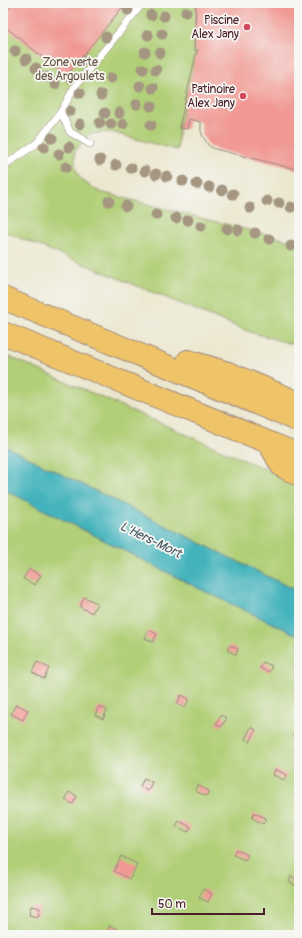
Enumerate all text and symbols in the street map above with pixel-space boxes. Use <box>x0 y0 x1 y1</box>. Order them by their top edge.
place label: Piscine Alex Jany <box>191 13 239 42</box>
marker: Piscine Alex Jany <box>242 22 252 32</box>
park label: Zone verte des Argoulets <box>35 55 105 84</box>
place label: Patinoire Alex Jany <box>187 82 235 111</box>
marker: Patinoire Alex Jany <box>238 91 248 101</box>
water label: L'Hers-Mort <box>117 518 185 562</box>
scale bar <box>152 890 264 916</box>
text: 50 m <box>158 897 186 912</box>

